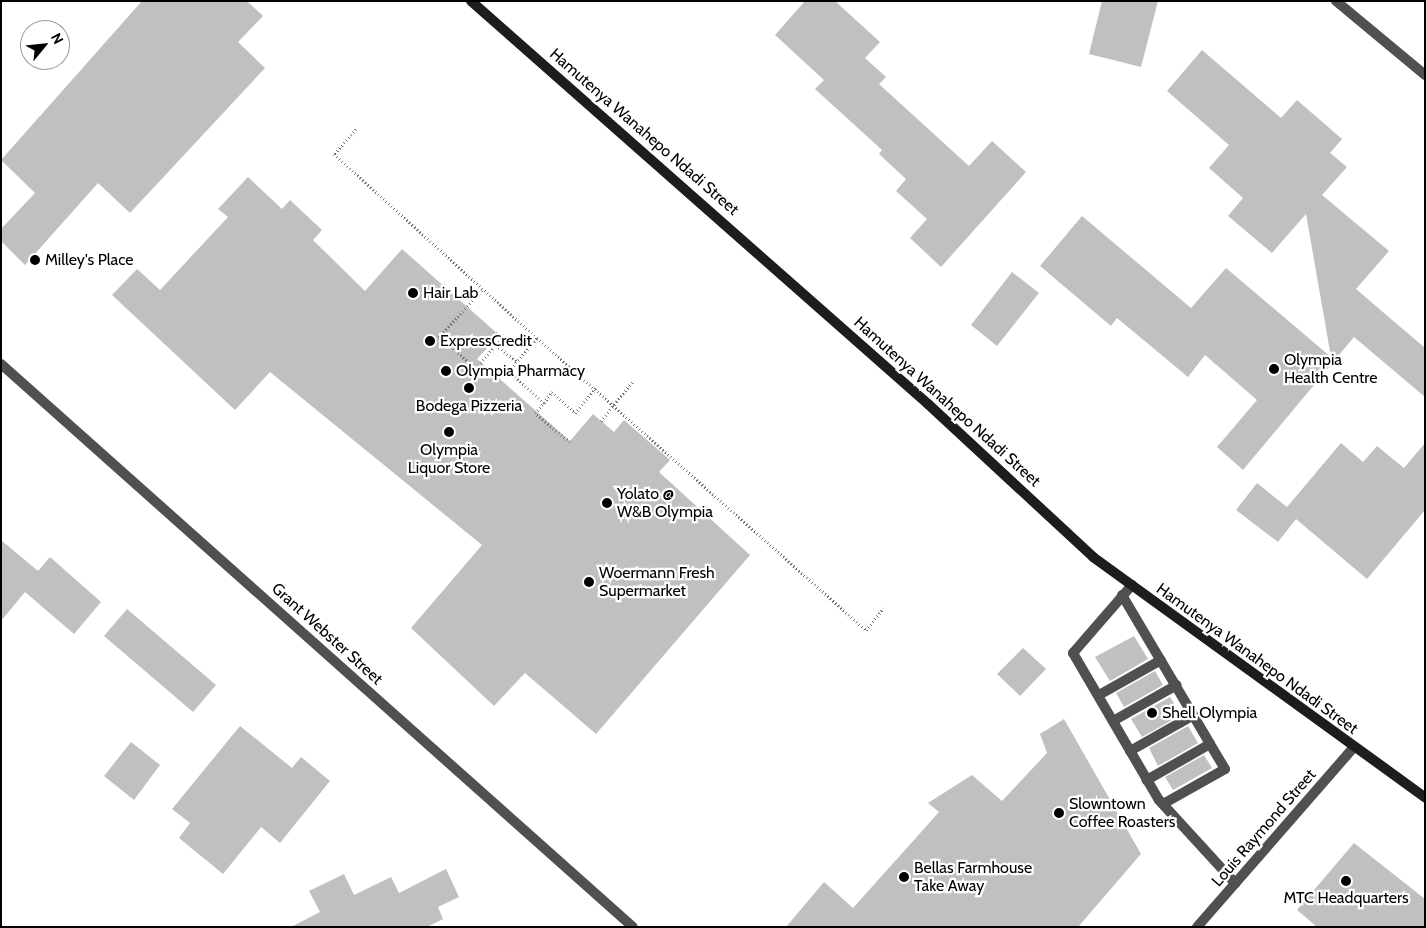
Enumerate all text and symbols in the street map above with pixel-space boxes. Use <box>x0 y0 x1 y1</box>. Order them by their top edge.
north arrow <box>20 20 70 70</box>
text: N <box>47 30 68 47</box>
street label: Hamutenya Wanahepo Ndadi Street <box>546 45 742 219</box>
place label: Milley's Place <box>45 250 134 270</box>
marker: Milley's Place <box>29 254 41 266</box>
place label: Hair Lab <box>423 283 478 303</box>
marker: Hair Lab <box>407 287 419 299</box>
street label: Hamutenya Wanahepo Ndadi Street <box>850 313 1044 491</box>
place label: ExpressCredit <box>440 331 532 351</box>
marker: ExpressCredit <box>424 335 436 347</box>
place label: Olympia Health Centre <box>1284 350 1377 388</box>
place label: Olympia Pharmacy <box>456 361 585 381</box>
marker: Olympia Health Centre <box>1268 363 1280 375</box>
marker: Olympia Pharmacy <box>440 365 452 377</box>
marker: Bodega Pizzeria <box>463 382 475 394</box>
place label: Bodega Pizzeria <box>416 396 522 416</box>
marker: Olympia Liquor Store <box>443 426 455 438</box>
place label: Olympia Liquor Store <box>408 440 490 478</box>
place label: Yolato @ W&B Olympia <box>617 484 713 522</box>
marker: Yolato @ W&B Olympia <box>601 497 613 509</box>
place label: Woermann Fresh Supermarket <box>599 563 715 601</box>
marker: Woermann Fresh Supermarket <box>583 576 595 588</box>
street label: Grant Webster Street <box>268 579 386 689</box>
street label: Hamutenya Wanahepo Ndadi Street <box>1153 579 1361 739</box>
place label: Shell Olympia <box>1162 703 1257 723</box>
marker: Shell Olympia <box>1146 707 1158 719</box>
street label: Louis Raymond Street <box>1208 765 1320 891</box>
place label: Slowntown Coffee Roasters <box>1069 794 1175 832</box>
marker: Slowntown Coffee Roasters <box>1053 807 1065 819</box>
place label: Bellas Farmhouse Take Away <box>914 858 1032 896</box>
marker: Bellas Farmhouse Take Away <box>898 871 910 883</box>
marker: MTC Headquarters <box>1340 875 1352 887</box>
place label: MTC Headquarters <box>1283 888 1409 908</box>

